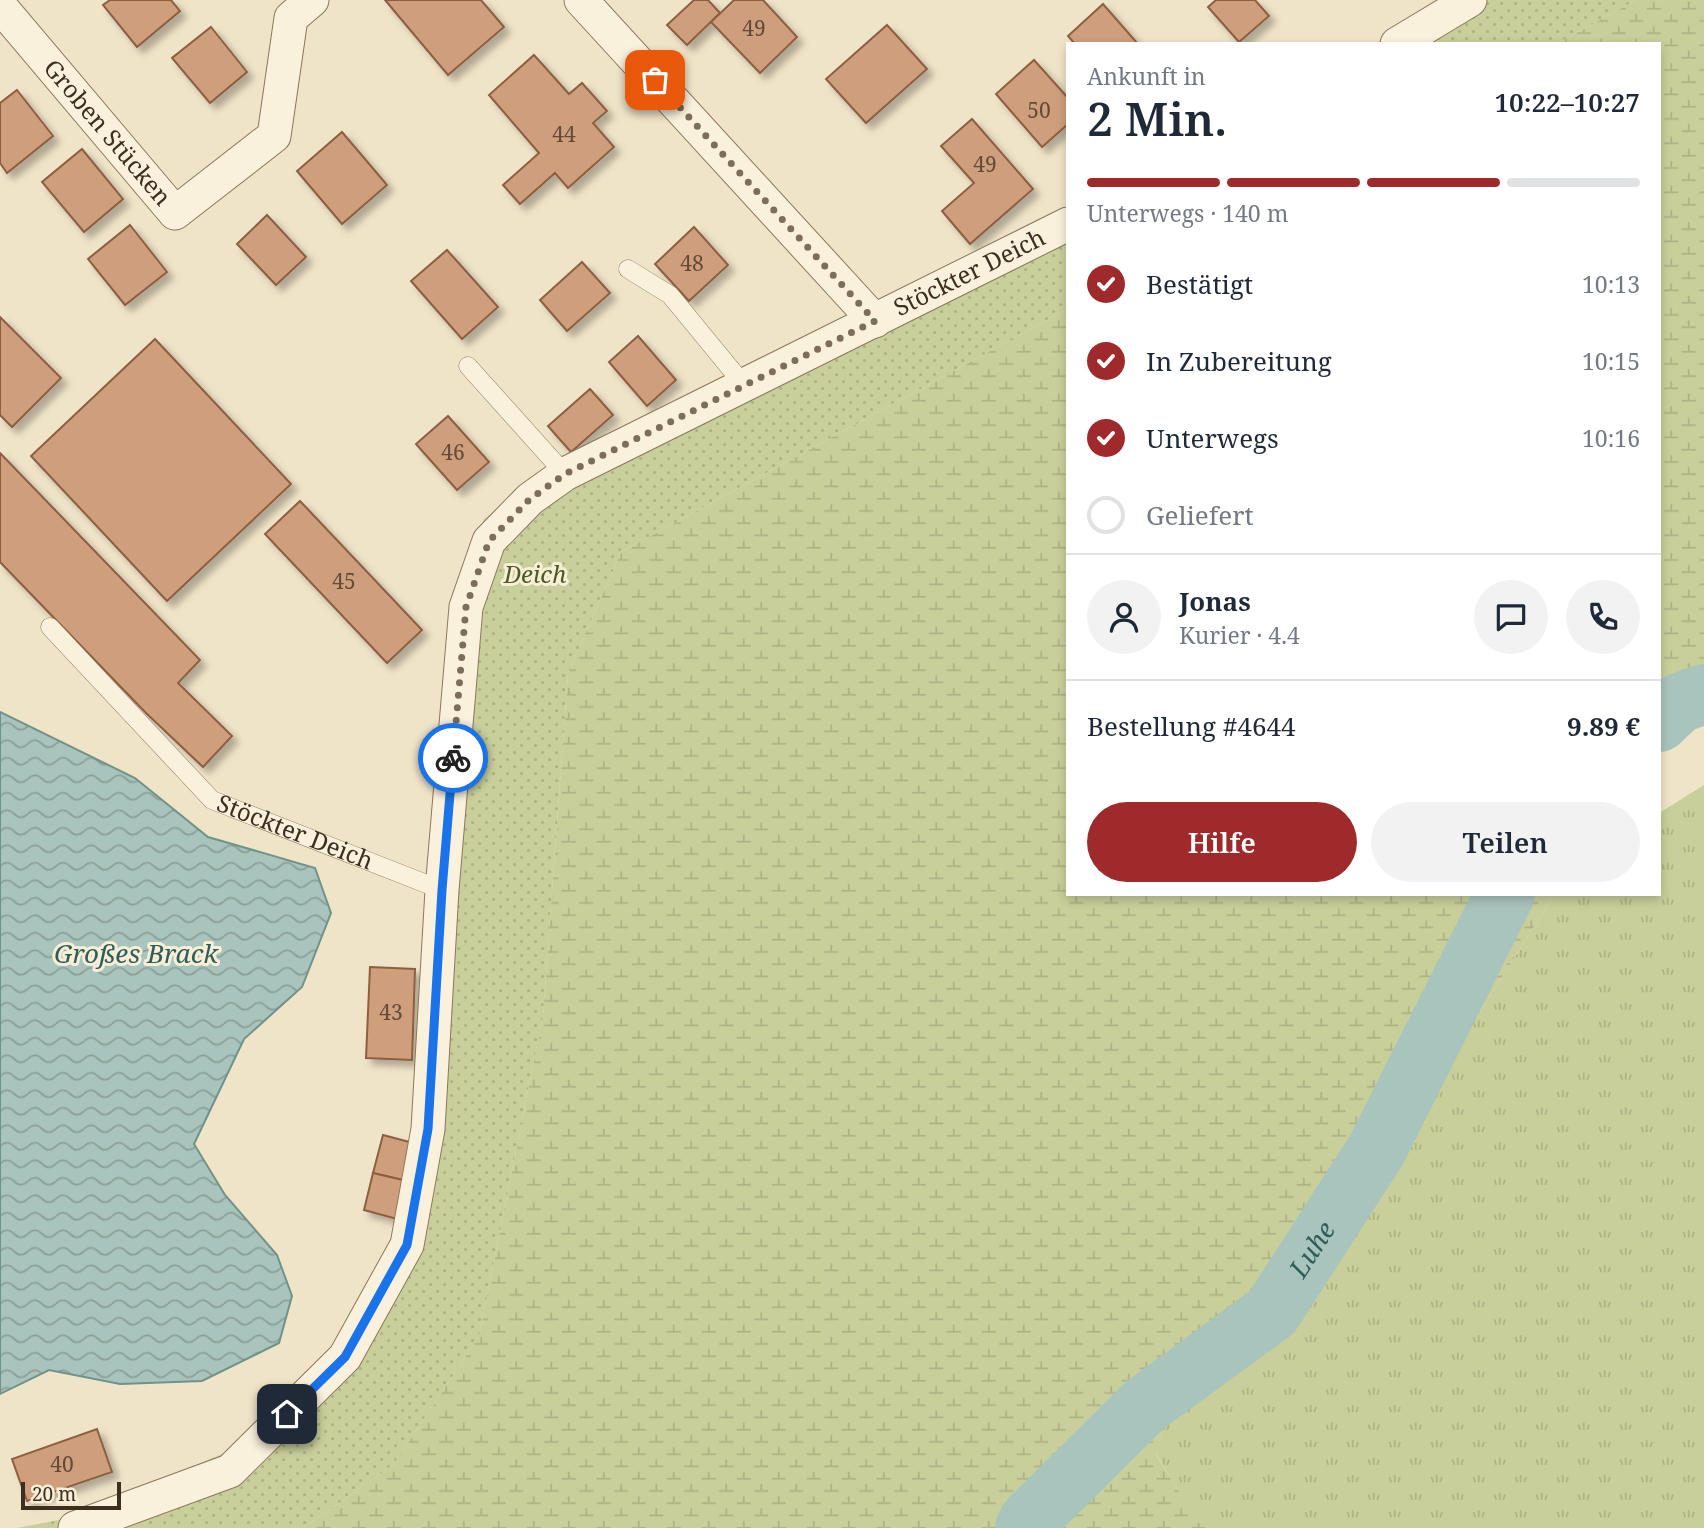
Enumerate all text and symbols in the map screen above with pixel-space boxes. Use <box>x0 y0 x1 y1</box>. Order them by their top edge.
house number: 49 <box>742 14 766 42</box>
pin <box>625 50 685 110</box>
street label: Groben Stücken <box>37 52 180 212</box>
text: Ankunft in <box>1087 60 1206 92</box>
icon: bag <box>636 61 674 99</box>
text: 10:22–10:27 <box>1494 84 1640 120</box>
text: 2 Min. <box>1087 87 1227 149</box>
house number: 50 <box>1027 96 1051 124</box>
house number: 44 <box>552 120 576 148</box>
house number: 49 <box>973 150 997 178</box>
text: Unterwegs · 140 m <box>1087 197 1288 229</box>
street label: Stöckter Deich <box>888 220 1050 323</box>
house number: 48 <box>680 249 704 277</box>
icon: check <box>1087 265 1125 303</box>
text: Bestätigt <box>1146 266 1253 302</box>
text: 10:13 <box>1582 268 1640 300</box>
icon: check <box>1087 342 1125 380</box>
text: In Zubereitung <box>1146 343 1332 379</box>
text: 10:15 <box>1582 345 1640 377</box>
icon: check <box>1087 419 1125 457</box>
text: Unterwegs <box>1146 420 1279 456</box>
text: 10:16 <box>1582 422 1640 454</box>
house number: 46 <box>441 438 465 466</box>
text: Geliefert <box>1146 497 1254 533</box>
park label: Deich <box>503 557 566 590</box>
house number: 45 <box>332 567 356 595</box>
button: person <box>1087 580 1161 654</box>
button: chat <box>1474 580 1548 654</box>
button: phone <box>1566 580 1640 654</box>
text: Jonas <box>1179 583 1251 619</box>
text: Kurier · 4.4 <box>1179 619 1300 651</box>
text: Bestellung #4644 <box>1087 708 1296 744</box>
text: 9.89 € <box>1567 708 1640 744</box>
courier <box>418 723 488 793</box>
icon: bike <box>434 739 472 777</box>
street label: Stöckter Deich <box>213 786 378 876</box>
button: Hilfe <box>1087 802 1357 882</box>
button: Teilen <box>1371 802 1640 882</box>
water label: Großes Brack <box>54 935 219 971</box>
house number: 43 <box>379 998 403 1026</box>
water label: Luhe <box>1279 1214 1343 1285</box>
pin <box>257 1384 317 1444</box>
icon: home <box>268 1395 306 1433</box>
house number: 40 <box>50 1450 74 1478</box>
scale bar <box>21 1479 121 1511</box>
text: 20 m <box>32 1481 76 1507</box>

